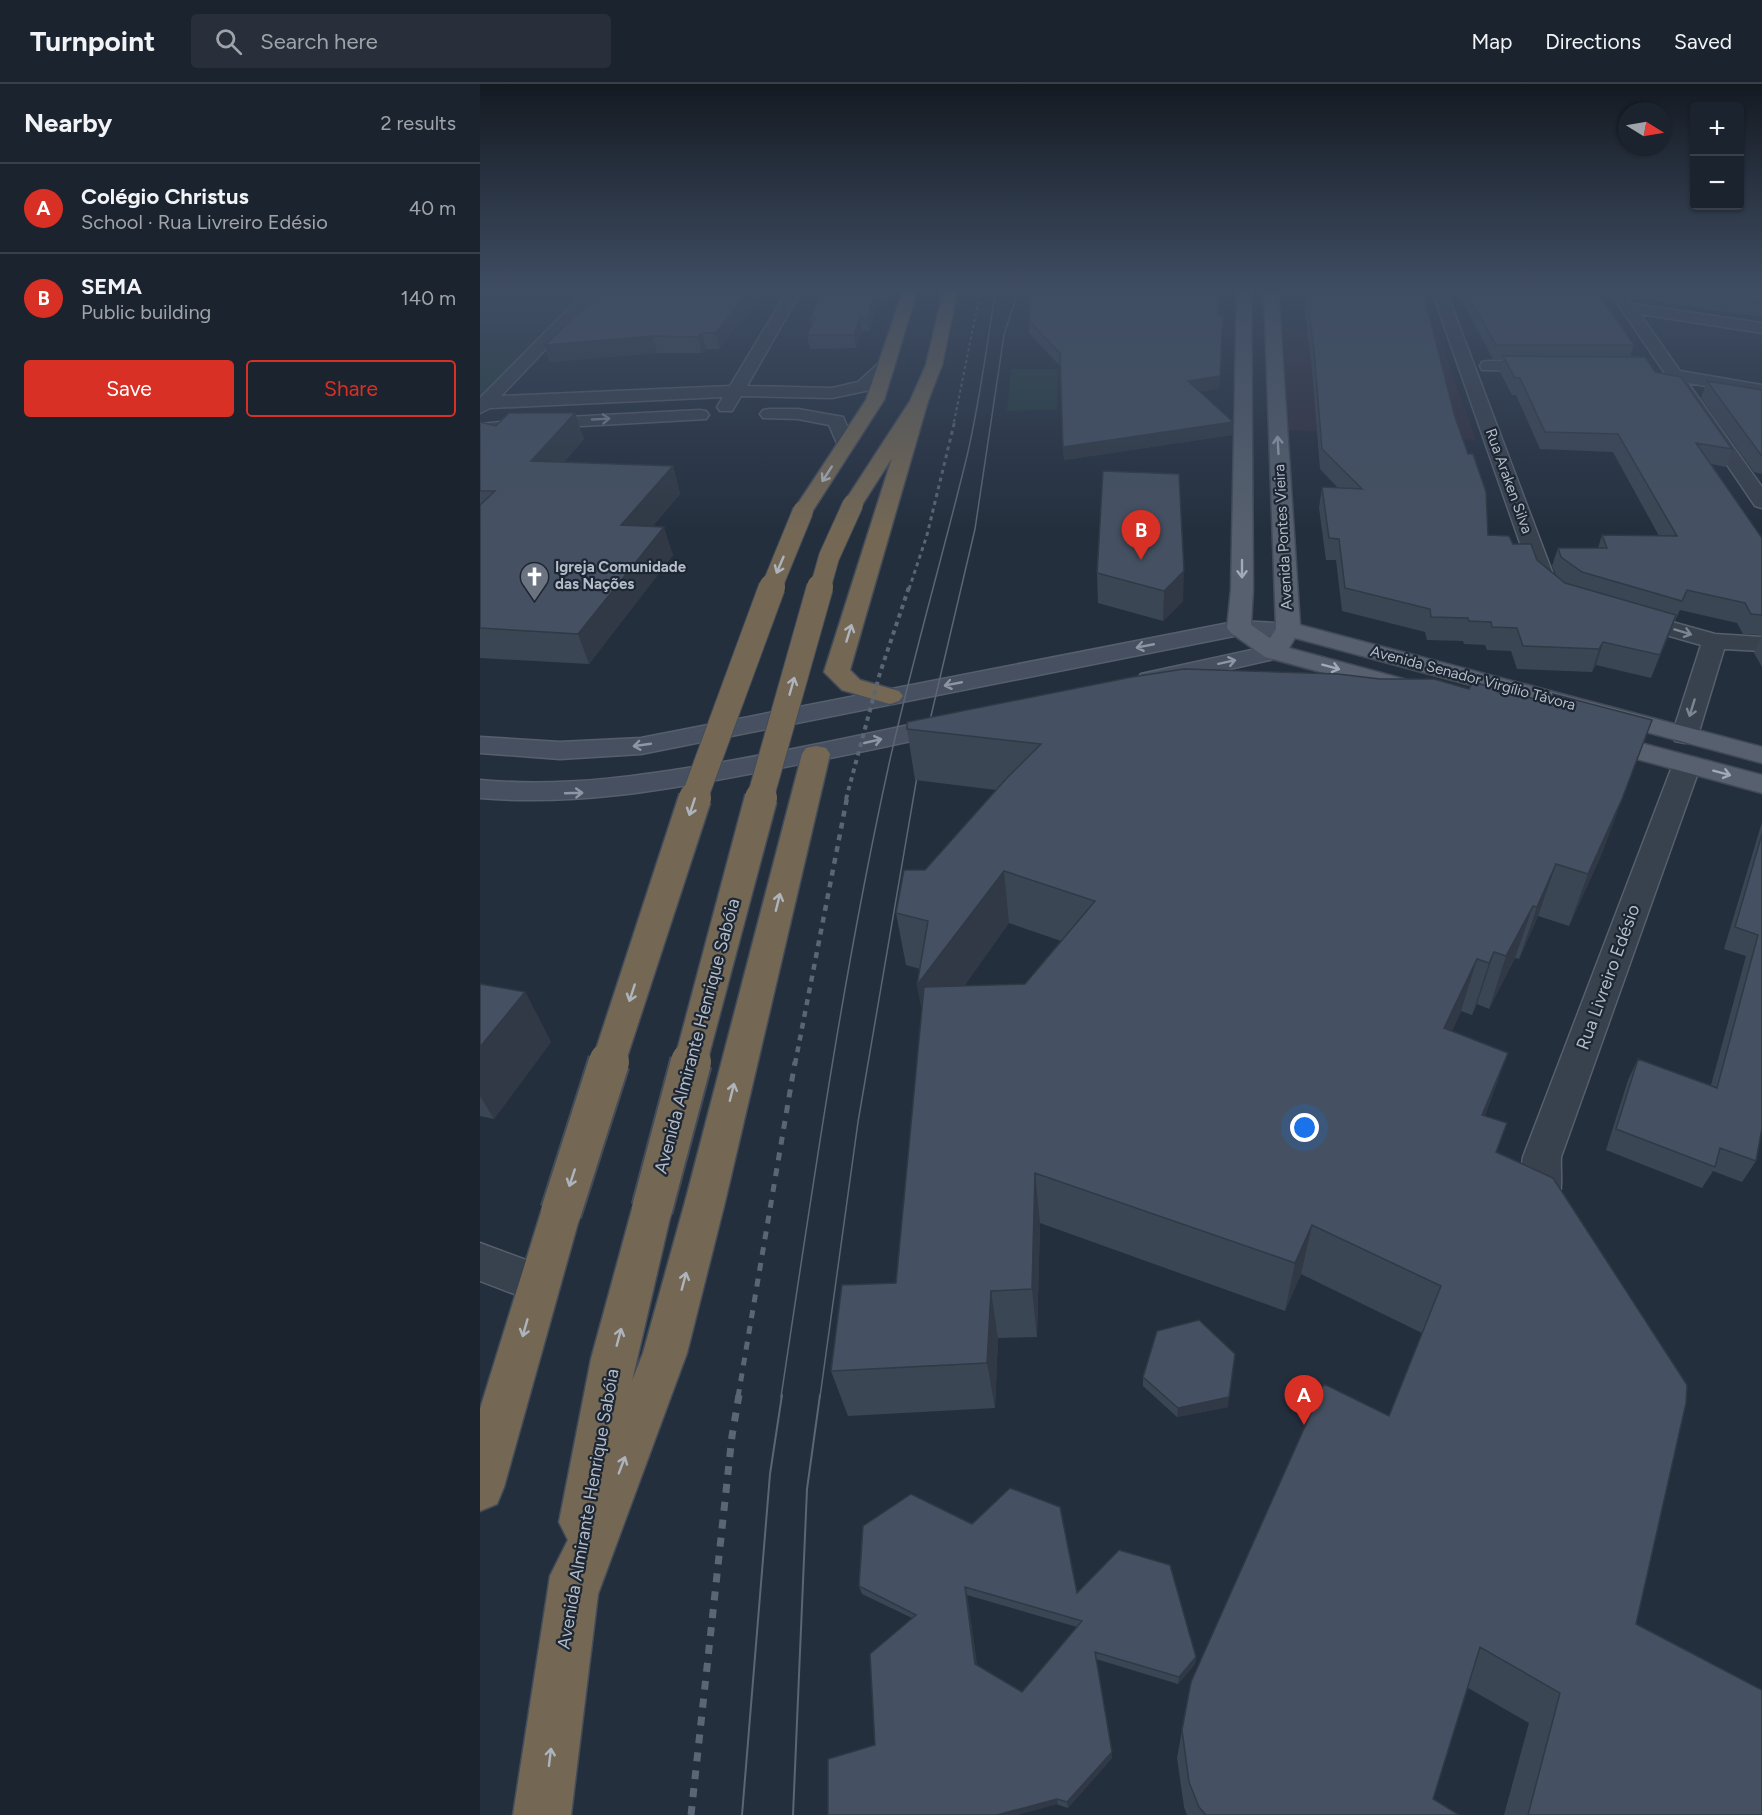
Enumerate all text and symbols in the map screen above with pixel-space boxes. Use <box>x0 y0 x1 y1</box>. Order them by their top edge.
search box <box>191 14 611 68</box>
text: Turnpoint <box>30 24 155 58</box>
icon: search <box>212 25 245 58</box>
text: Search here <box>260 28 378 55</box>
text: Map <box>1471 29 1512 54</box>
text: Directions <box>1545 29 1641 54</box>
text: Saved <box>1674 29 1732 54</box>
north arrow <box>1618 102 1672 156</box>
map controls <box>1690 102 1744 210</box>
button: + <box>1690 102 1744 156</box>
text: Nearby <box>24 107 112 139</box>
text: 2 results <box>380 111 456 135</box>
button: − <box>1690 156 1744 210</box>
text: Colégio Christus <box>81 183 249 210</box>
text: A <box>36 196 51 220</box>
text: 40 m <box>409 196 456 220</box>
text: School · Rua Livreiro Edésio <box>81 210 328 234</box>
text: SEMA <box>81 273 142 300</box>
text: B <box>37 286 50 310</box>
text: 140 m <box>401 286 456 310</box>
text: Public building <box>81 300 211 324</box>
button: Save <box>24 360 234 417</box>
button: Share <box>246 360 456 417</box>
one-way arrow <box>590 414 610 425</box>
street label: Rua Araken Silva <box>1482 426 1536 536</box>
one-way arrow <box>1273 436 1284 456</box>
street label: Avenida Pontes Vieira <box>1270 464 1296 610</box>
one-way arrow <box>821 465 833 482</box>
pin: B <box>1122 510 1160 560</box>
one-way arrow <box>774 555 785 573</box>
place label: Igreja Comunidade das Nações <box>555 558 687 593</box>
one-way arrow <box>1236 558 1248 578</box>
church icon: Igreja Comunidade das Nações <box>518 560 550 602</box>
one-way arrow <box>844 624 855 643</box>
one-way arrow <box>1673 627 1692 638</box>
one-way arrow <box>1135 641 1155 652</box>
street label: Avenida Senador Virgílio Távora <box>1368 642 1578 714</box>
one-way arrow <box>1217 656 1236 667</box>
one-way arrow <box>1321 662 1340 673</box>
one-way arrow <box>787 677 798 696</box>
one-way arrow <box>944 679 964 690</box>
one-way arrow <box>1686 698 1697 717</box>
one-way arrow <box>862 735 882 746</box>
one-way arrow <box>632 740 652 751</box>
one-way arrow <box>1712 768 1731 780</box>
one-way arrow <box>563 787 583 798</box>
one-way arrow <box>686 797 697 816</box>
one-way arrow <box>773 893 785 912</box>
street label: Avenida Almirante Henrique Sabóia <box>650 896 744 1176</box>
street label: Rua Livreiro Edésio <box>1572 901 1644 1053</box>
one-way arrow <box>626 983 637 1002</box>
one-way arrow <box>727 1083 739 1102</box>
your location <box>1290 1113 1319 1142</box>
one-way arrow <box>566 1168 577 1187</box>
one-way arrow <box>679 1272 690 1291</box>
one-way arrow <box>519 1318 530 1337</box>
one-way arrow <box>613 1328 625 1347</box>
street label: Avenida Almirante Henrique Sabóia <box>552 1367 624 1651</box>
pin: A <box>1284 1376 1324 1425</box>
one-way arrow <box>617 1456 628 1475</box>
one-way arrow <box>544 1748 555 1767</box>

